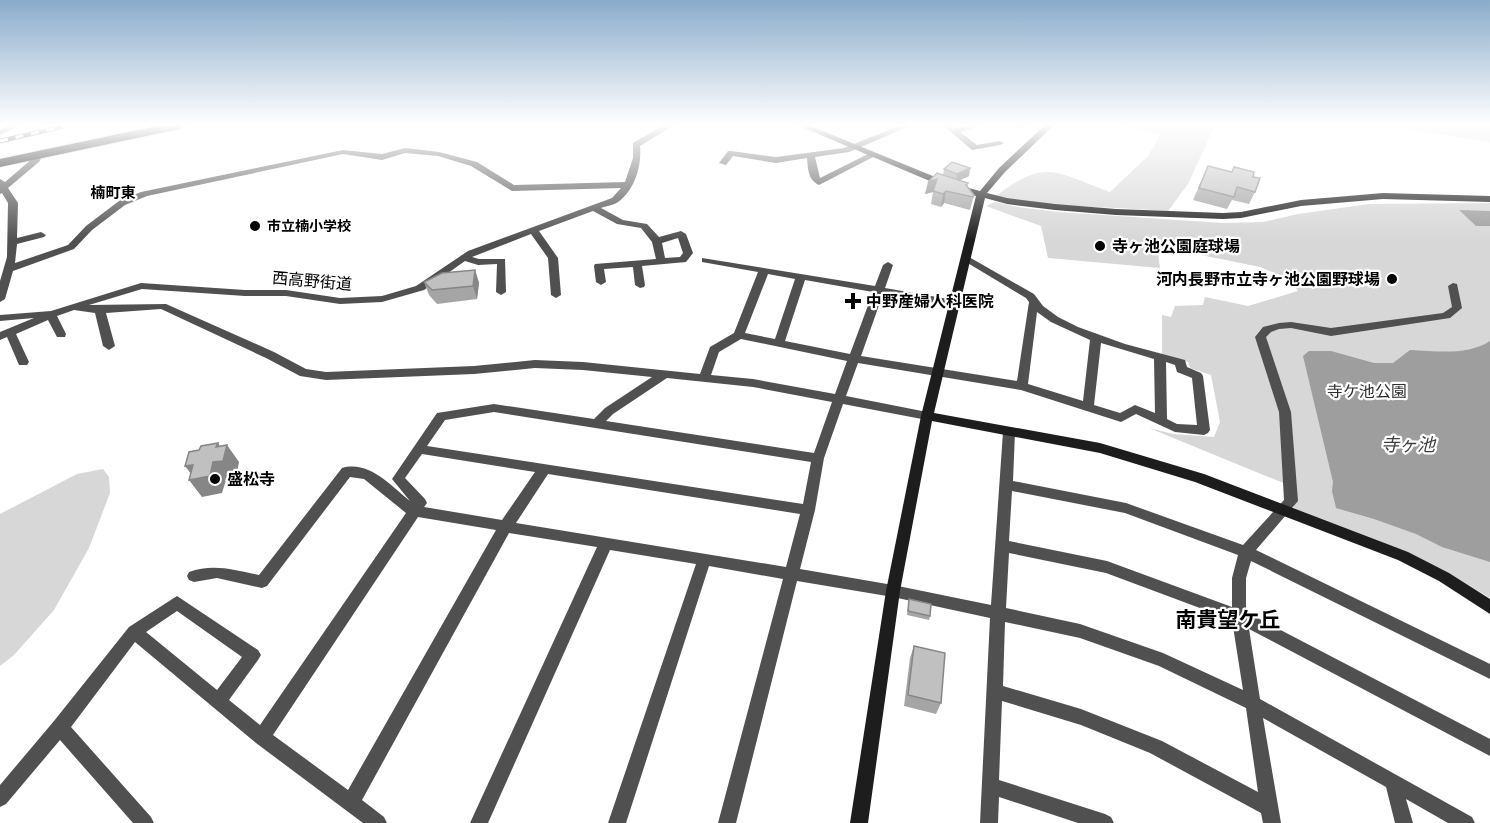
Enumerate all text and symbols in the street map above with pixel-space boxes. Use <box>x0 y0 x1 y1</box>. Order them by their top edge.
district label: 楠町東 <box>90 184 136 202</box>
place label: 市立楠小学校 <box>267 218 351 234</box>
marker: 市立楠小学校 <box>248 219 262 233</box>
place label: 寺ヶ池公園庭球場 <box>1112 237 1240 256</box>
marker: 寺ヶ池公園庭球場 <box>1093 239 1107 253</box>
street label: 西高野街道 <box>271 268 353 294</box>
place label: 河内長野市立寺ヶ池公園野球場 <box>1156 270 1380 289</box>
marker: 河内長野市立寺ヶ池公園野球場 <box>1385 272 1399 286</box>
marker: 中野産婦人科医院 <box>844 292 862 310</box>
place label: 中野産婦人科医院 <box>866 292 994 311</box>
park label: 寺ケ池公園 <box>1327 382 1407 401</box>
water label: 寺ヶ池 <box>1381 434 1437 455</box>
place label: 盛松寺 <box>227 470 275 489</box>
marker: 盛松寺 <box>208 472 222 486</box>
district label: 南貴望ケ丘 <box>1176 607 1281 632</box>

